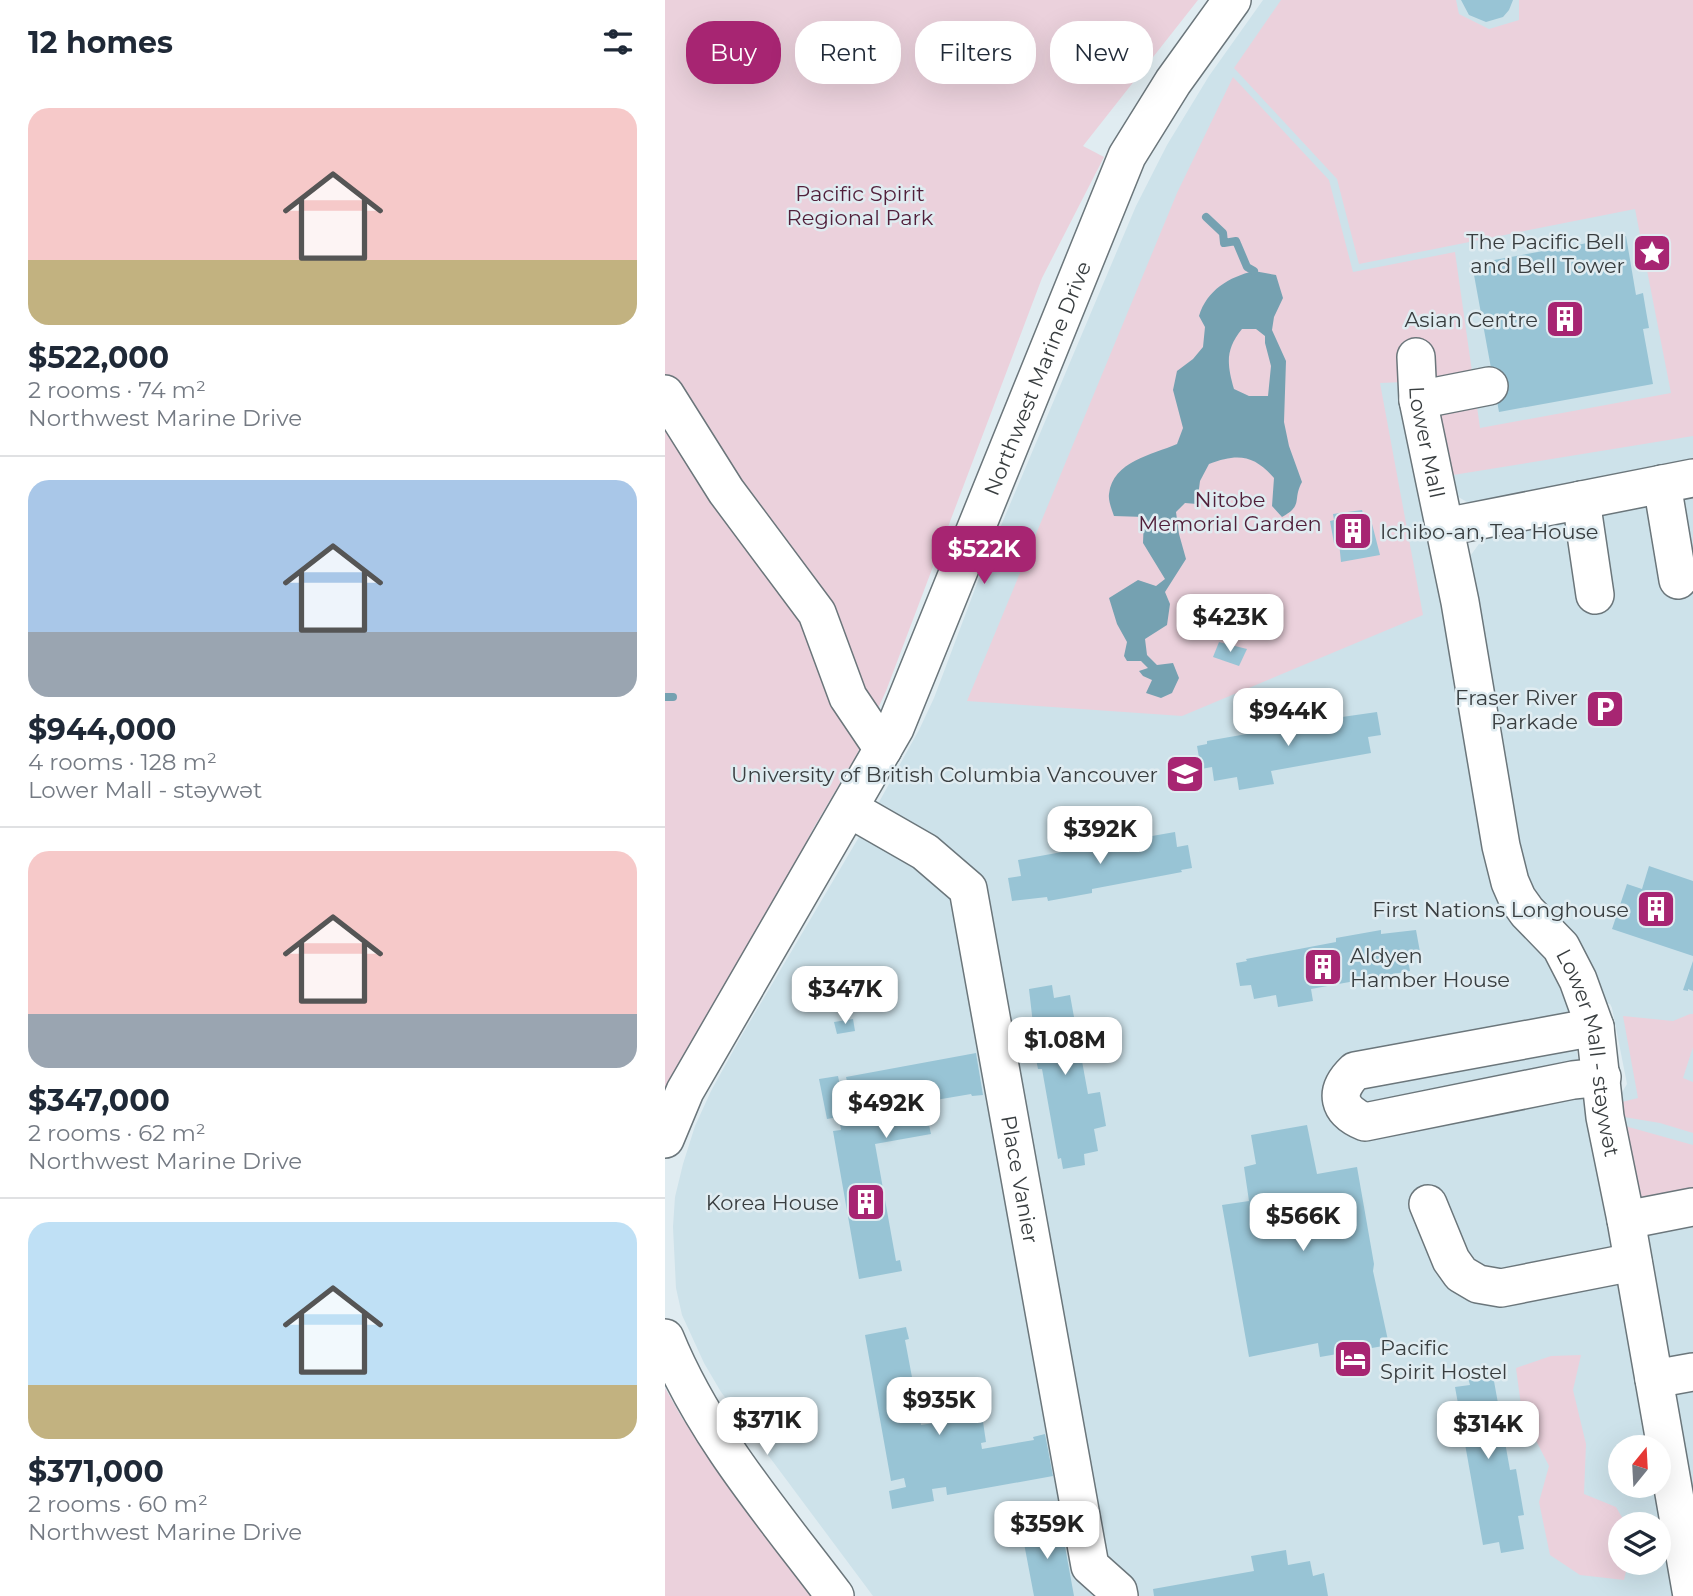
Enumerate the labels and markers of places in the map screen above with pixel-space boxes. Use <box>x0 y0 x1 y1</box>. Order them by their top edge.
place label: The Pacific Bell and Bell Tower <box>1466 229 1625 278</box>
place icon: The Pacific Bell and Bell Tower <box>1631 232 1673 274</box>
building icon: Asian Centre <box>1544 298 1586 340</box>
place label: Asian Centre <box>1404 307 1538 332</box>
building icon: Ichibo-an, Tea House <box>1332 510 1374 552</box>
place label: Ichibo-an, Tea House <box>1380 519 1598 544</box>
pin: $522K <box>935 526 1033 586</box>
pin: $423K <box>1181 594 1279 654</box>
place label: Fraser River Parkade <box>1455 685 1578 734</box>
pin: $944K <box>1239 688 1337 748</box>
parking icon: Fraser River Parkade <box>1584 688 1626 730</box>
school or university icon: University of British Columbia Vancouver <box>1164 753 1206 795</box>
place label: University of British Columbia Vancouver <box>731 762 1158 787</box>
pin: $392K <box>1051 806 1149 866</box>
building icon: First Nations Longhouse <box>1635 888 1677 930</box>
place label: First Nations Longhouse <box>1372 897 1629 922</box>
place label: Aldyen Hamber House <box>1350 943 1510 992</box>
building icon: Aldyen Hamber House <box>1302 946 1344 988</box>
pin: $347K <box>796 967 894 1026</box>
pin: $1.08M <box>1008 1018 1122 1077</box>
pin: $492K <box>837 1080 935 1140</box>
building icon: Korea House <box>845 1181 887 1223</box>
place label: Korea House <box>706 1190 839 1215</box>
pin: $566K <box>1254 1194 1352 1253</box>
place label: Pacific Spirit Hostel <box>1380 1335 1508 1384</box>
hotel icon: Pacific Spirit Hostel <box>1332 1338 1374 1380</box>
pin: $935K <box>890 1378 988 1437</box>
pin: $371K <box>718 1398 816 1457</box>
pin: $314K <box>1439 1402 1537 1461</box>
pin: $359K <box>998 1502 1096 1561</box>

